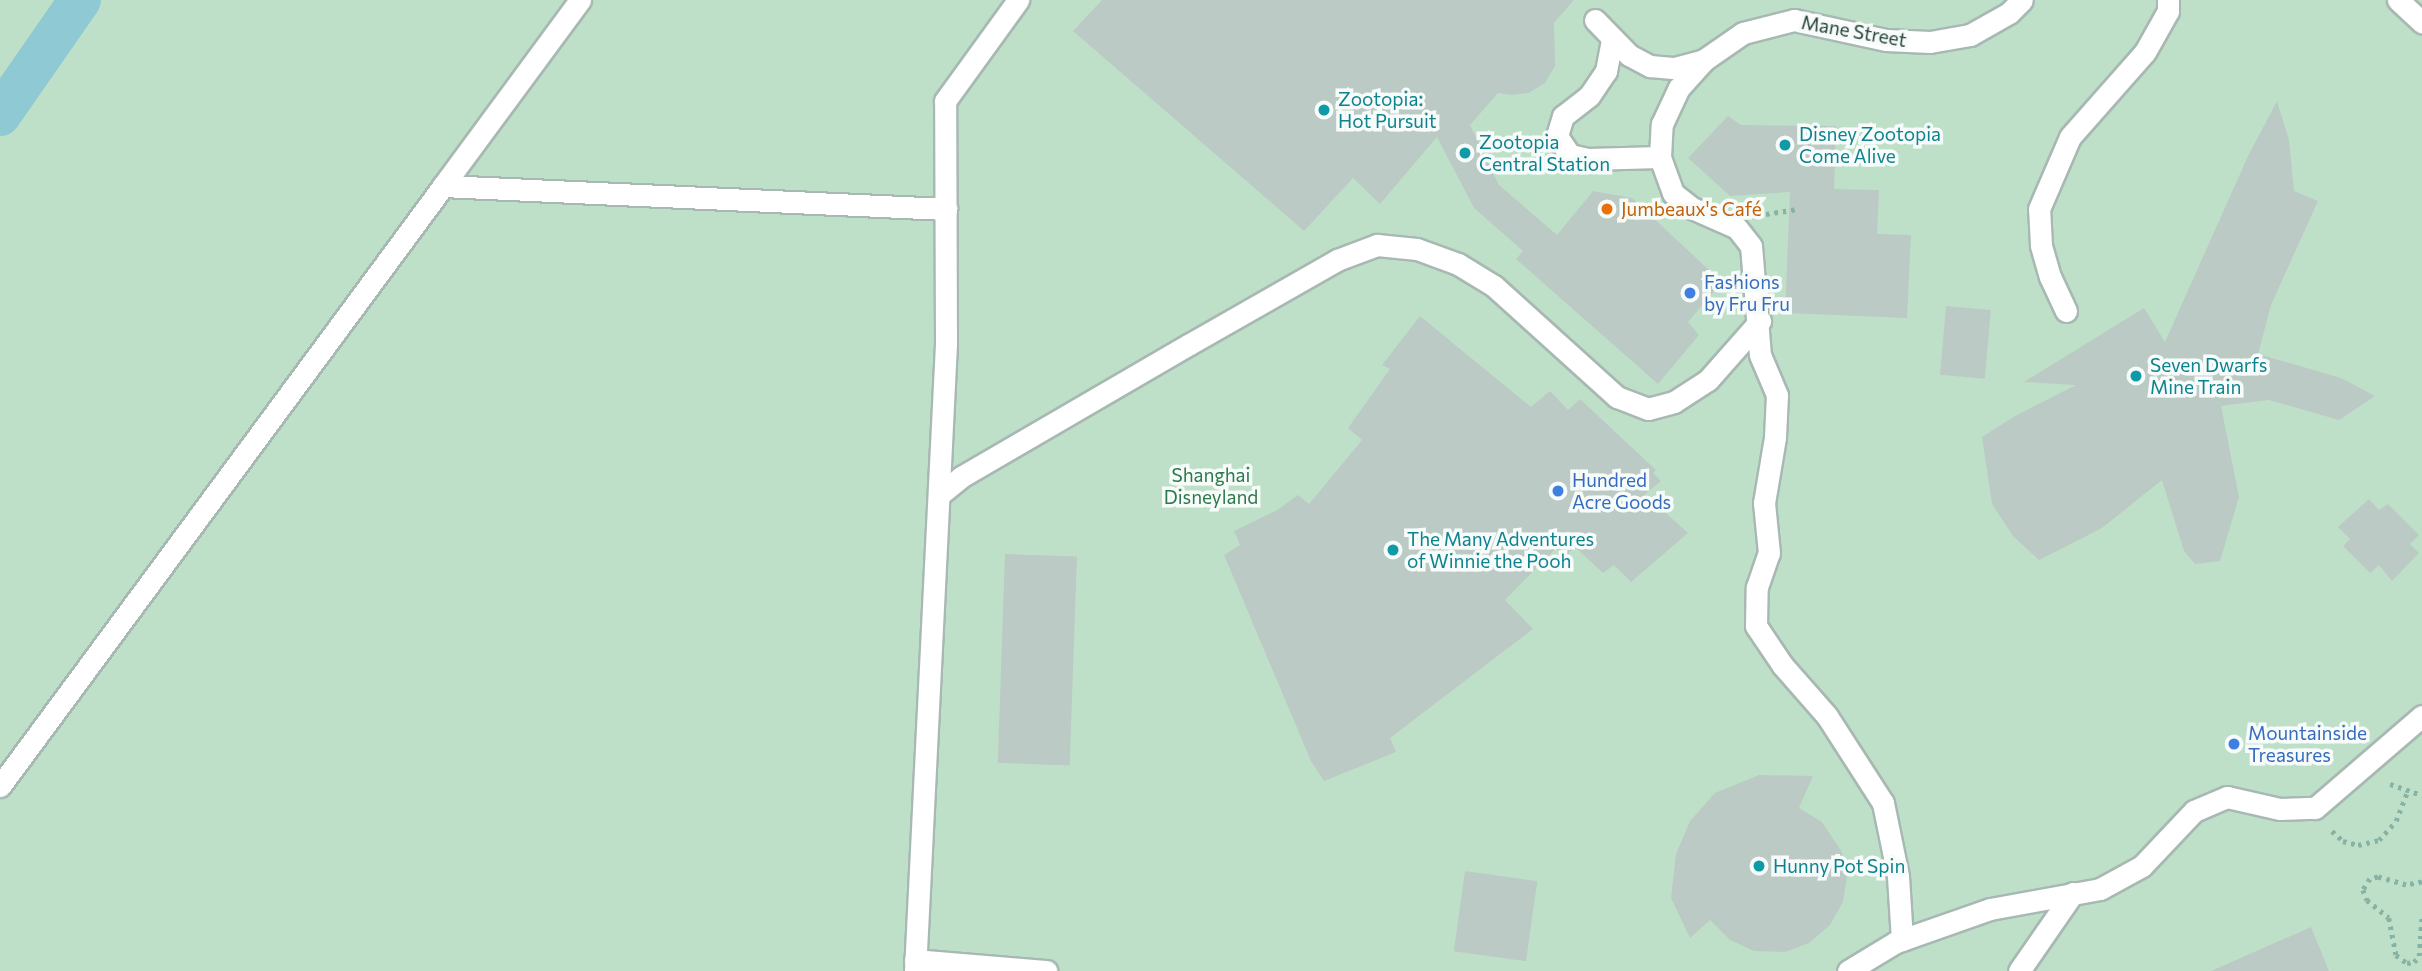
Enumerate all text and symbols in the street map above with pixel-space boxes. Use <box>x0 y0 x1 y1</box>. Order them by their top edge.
street label: Mane Street <box>1800 11 1908 51</box>
place label: Zootopia: Hot Pursuit <box>1338 88 1437 132</box>
marker: Zootopia: Hot Pursuit <box>1316 102 1332 118</box>
place label: Disney Zootopia Come Alive <box>1799 123 1941 167</box>
place label: Zootopia Central Station <box>1479 131 1610 175</box>
marker: Disney Zootopia Come Alive <box>1777 137 1793 153</box>
marker: Zootopia Central Station <box>1457 145 1473 161</box>
place label: Jumbeaux's Café <box>1621 198 1762 220</box>
marker: Jumbeaux's Café <box>1599 201 1615 217</box>
place label: Fashions by Fru Fru <box>1704 271 1790 315</box>
marker: Fashions by Fru Fru <box>1682 285 1698 301</box>
place label: Seven Dwarfs Mine Train <box>2150 354 2267 398</box>
marker: Seven Dwarfs Mine Train <box>2128 368 2144 384</box>
park label: Shanghai Disneyland <box>1164 464 1258 508</box>
place label: Hundred Acre Goods <box>1572 469 1671 513</box>
marker: Hundred Acre Goods <box>1550 483 1566 499</box>
place label: The Many Adventures of Winnie the Pooh <box>1407 528 1594 572</box>
marker: The Many Adventures of Winnie the Pooh <box>1385 542 1401 558</box>
place label: Mountainside Treasures <box>2248 722 2367 766</box>
marker: Mountainside Treasures <box>2226 736 2242 752</box>
place label: Hunny Pot Spin <box>1773 855 1905 877</box>
marker: Hunny Pot Spin <box>1751 858 1767 874</box>

